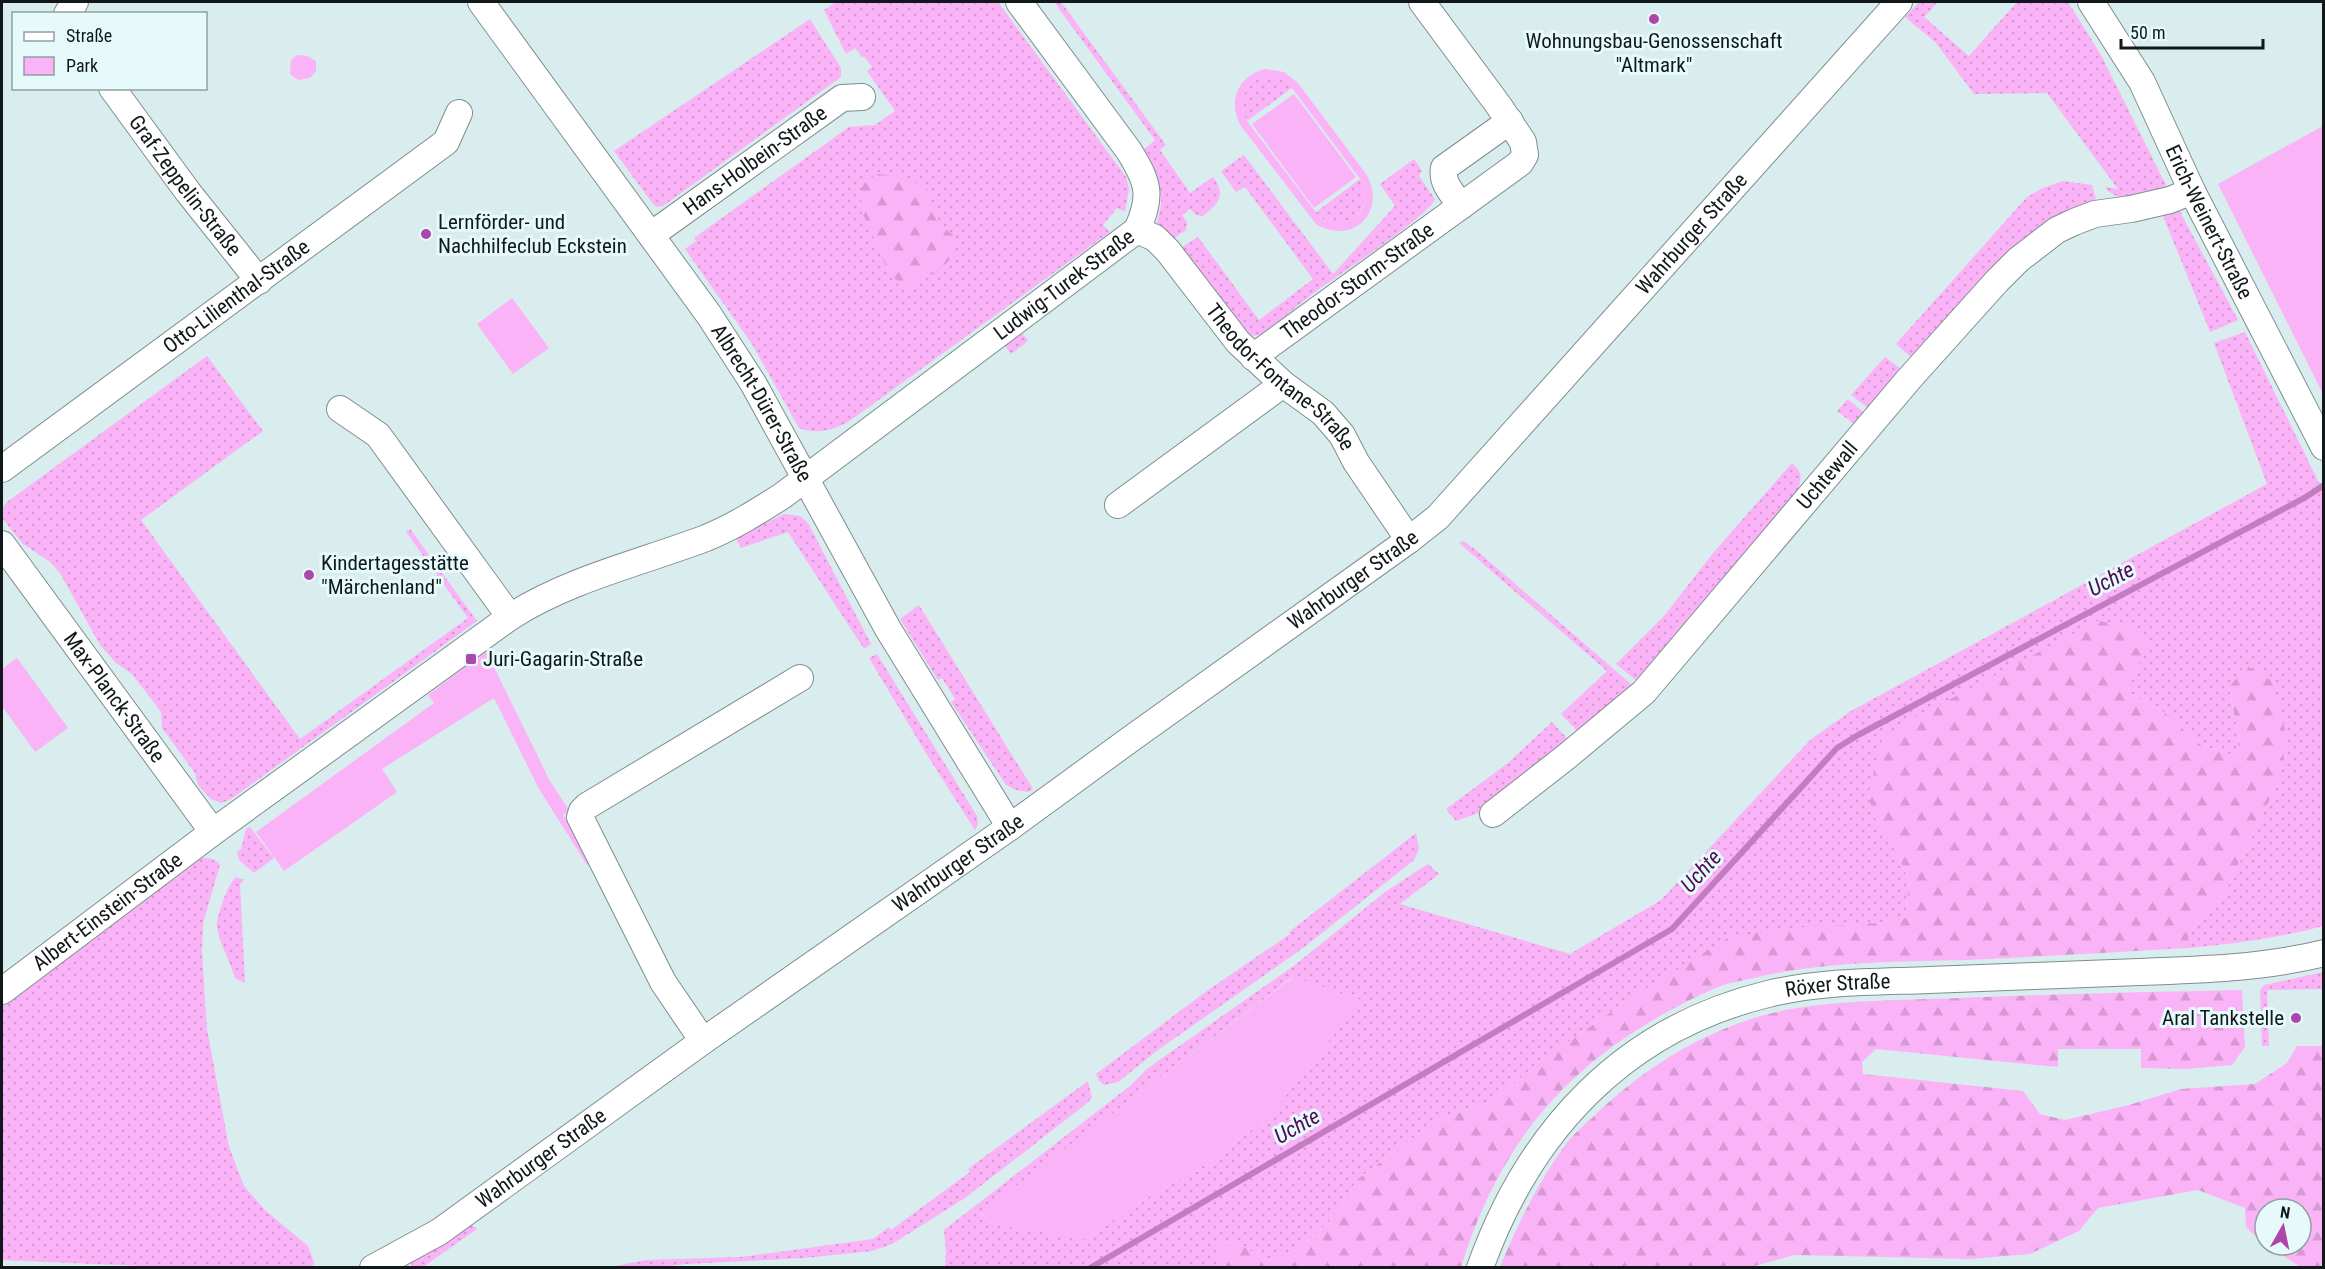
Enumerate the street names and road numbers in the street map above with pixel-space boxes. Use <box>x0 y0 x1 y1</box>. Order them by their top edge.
street label: Hans-Holbein-Straße <box>679 101 832 220</box>
street label: Graf-Zeppelin-Straße <box>124 111 246 261</box>
street label: Erich-Weinert-Straße <box>2160 141 2258 303</box>
street label: Wahrburger Straße <box>1631 168 1752 299</box>
street label: Theodor-Storm-Straße <box>1276 218 1439 345</box>
street label: Ludwig-Turek-Straße <box>989 224 1139 345</box>
street label: Otto-Lilienthal-Straße <box>159 235 314 358</box>
street label: Theodor-Fontane-Straße <box>1201 299 1360 454</box>
street label: Albrecht-Dürer-Straße <box>706 320 817 486</box>
street label: Uchtewall <box>1792 437 1863 514</box>
street label: Wahrburger Straße <box>1283 525 1423 635</box>
street label: Max-Planck-Straße <box>59 627 170 767</box>
street label: Wahrburger Straße <box>888 809 1028 917</box>
street label: Albert-Einstein-Straße <box>28 847 187 976</box>
street label: Röxer Straße <box>1783 969 1891 1002</box>
street label: Wahrburger Straße <box>471 1103 611 1213</box>

